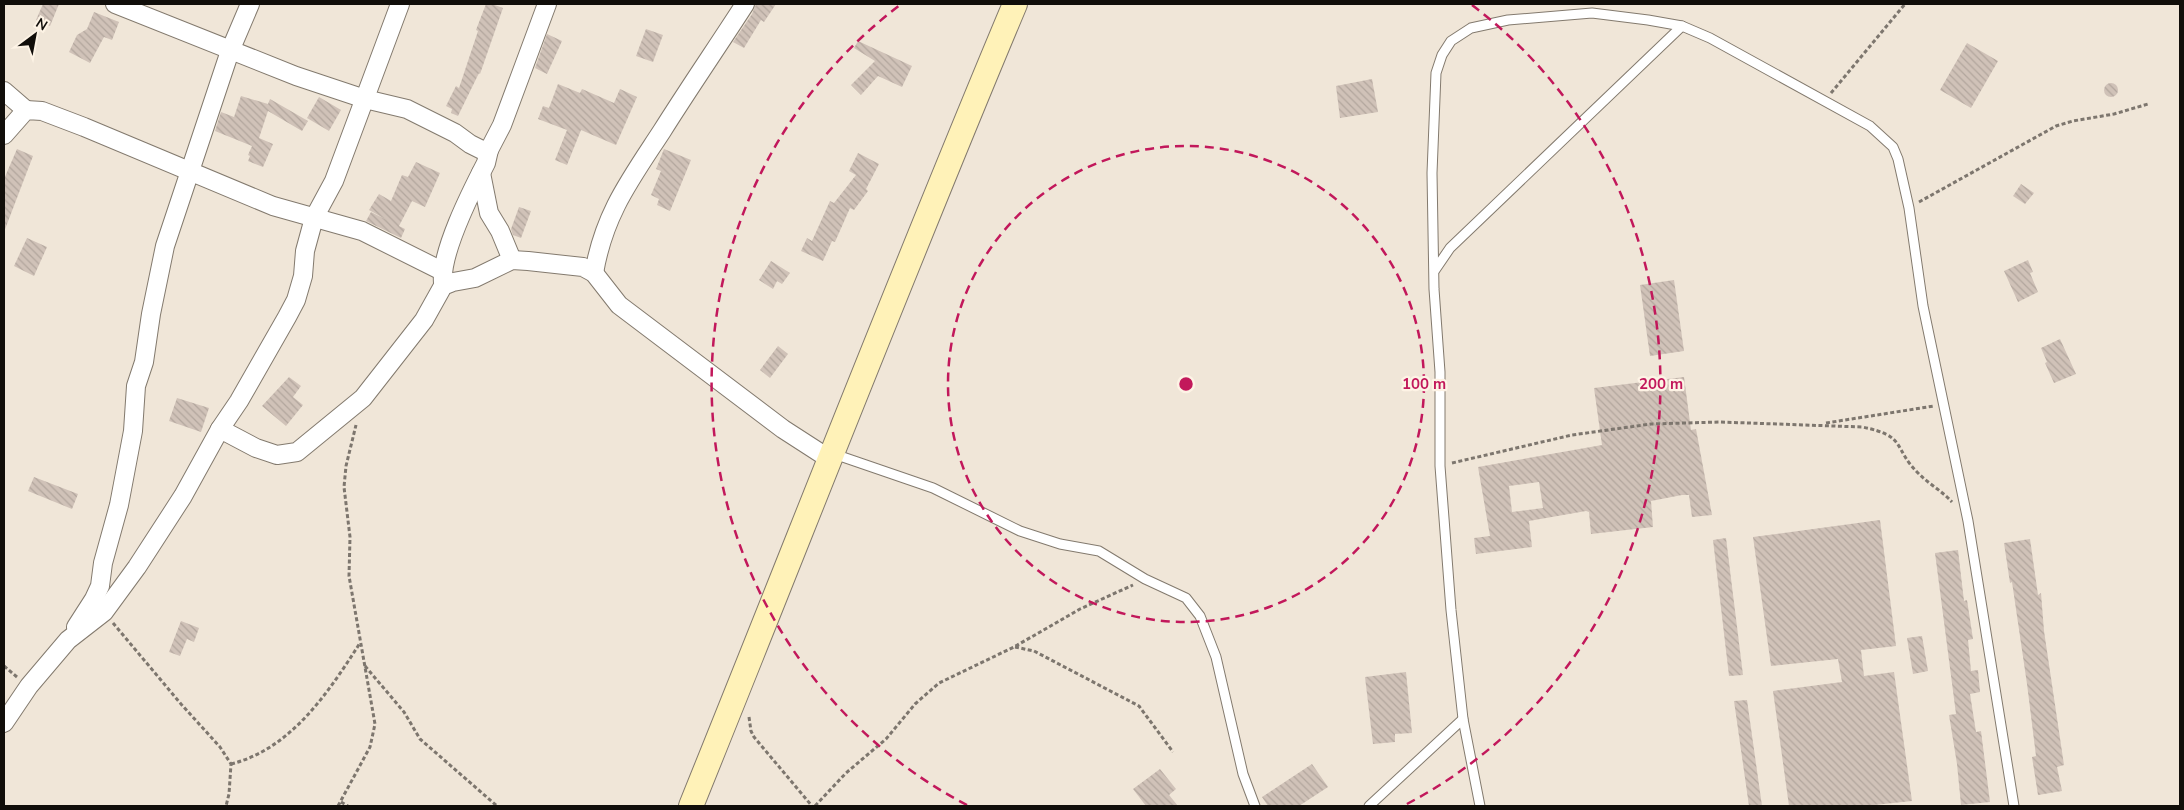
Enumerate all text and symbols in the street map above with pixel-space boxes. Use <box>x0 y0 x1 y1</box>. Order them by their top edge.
north arrow <box>10 10 60 60</box>
text: N <box>32 14 51 35</box>
text: 100 m <box>1402 374 1446 394</box>
text: 200 m <box>1639 374 1683 394</box>
centre of rings <box>1177 375 1195 393</box>

